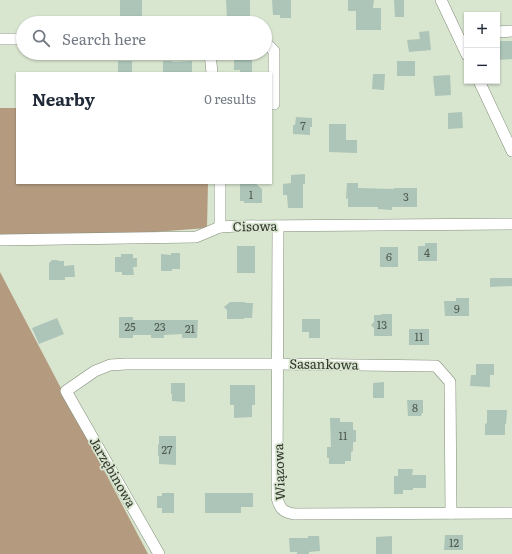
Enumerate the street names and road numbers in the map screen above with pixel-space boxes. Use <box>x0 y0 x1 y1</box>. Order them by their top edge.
street label: Cisowa <box>232 216 278 235</box>
street label: Sasankowa <box>289 353 359 374</box>
street label: Jarzębinowa <box>86 433 141 511</box>
street label: Wiązowa <box>268 443 289 501</box>

